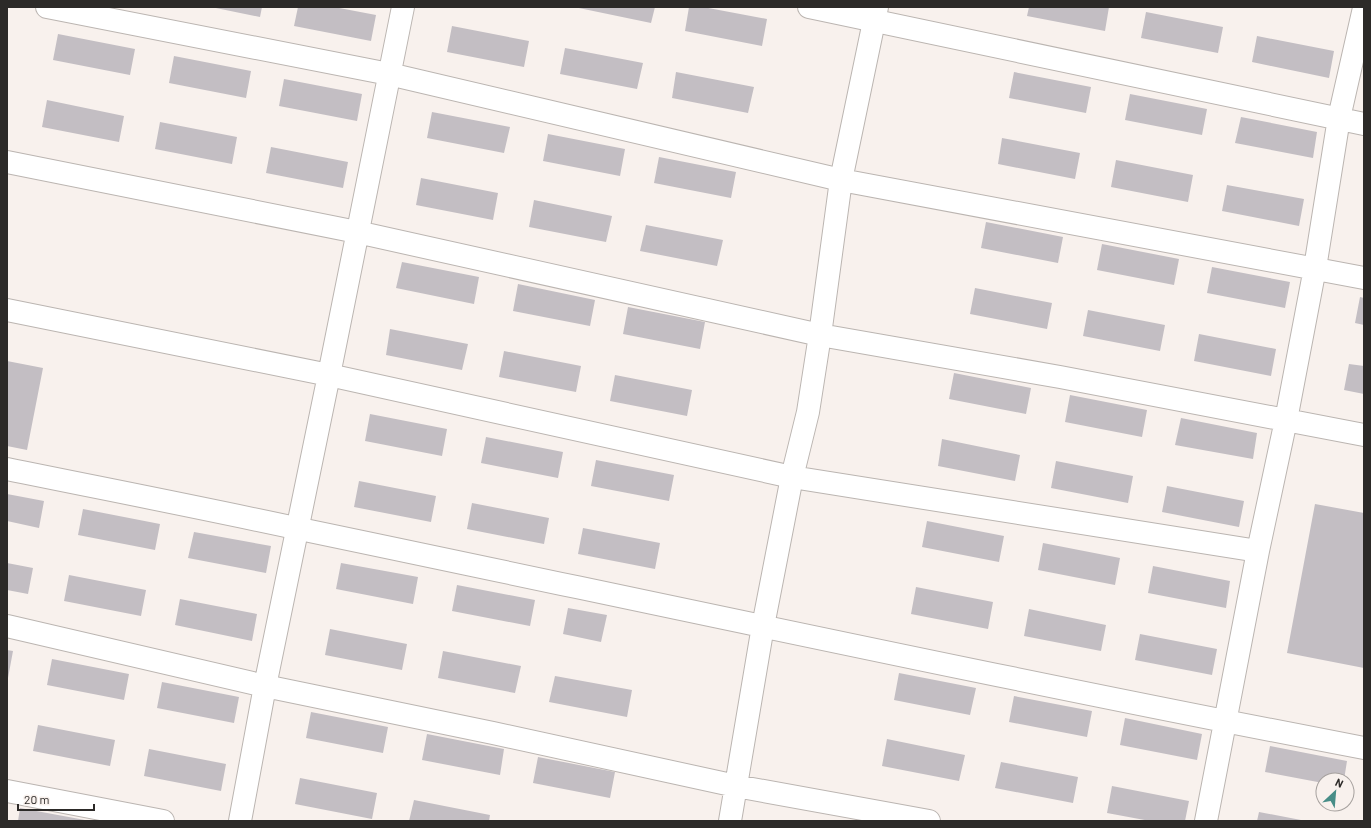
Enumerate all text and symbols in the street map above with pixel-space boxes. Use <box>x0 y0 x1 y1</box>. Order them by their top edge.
north arrow <box>1315 772 1355 812</box>
text: N <box>1333 775 1346 790</box>
scale bar <box>18 786 94 812</box>
text: 20 m <box>24 792 50 806</box>

